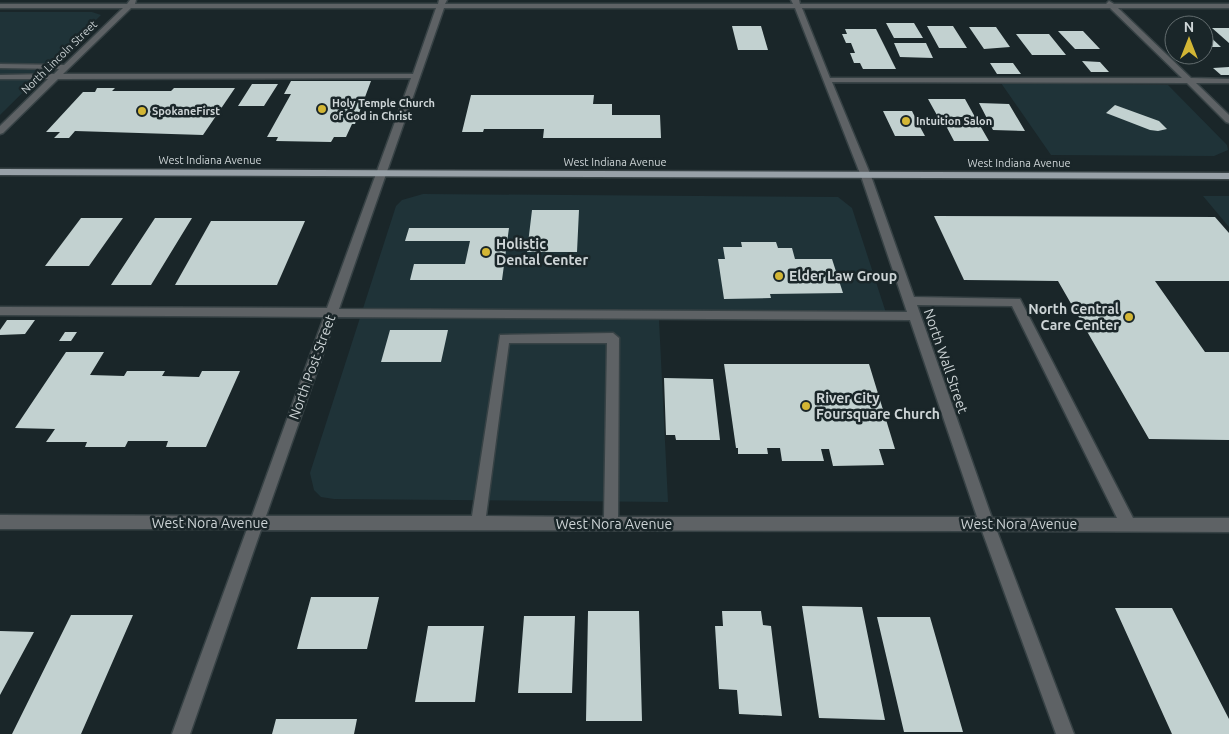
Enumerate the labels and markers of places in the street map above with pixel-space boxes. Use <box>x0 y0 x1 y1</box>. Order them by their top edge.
place label: Holy Temple Church of God in Christ <box>332 97 435 122</box>
marker: Holy Temple Church of God in Christ <box>316 103 328 115</box>
marker: SpokaneFirst <box>136 105 148 117</box>
place label: SpokaneFirst <box>152 105 220 117</box>
marker: Intuition Salon <box>900 115 912 127</box>
place label: Intuition Salon <box>916 115 992 127</box>
place label: Holistic Dental Center <box>496 236 588 268</box>
marker: Holistic Dental Center <box>480 246 492 258</box>
place label: Elder Law Group <box>789 268 897 284</box>
marker: Elder Law Group <box>773 270 785 282</box>
place label: North Central Care Center <box>1028 301 1119 333</box>
marker: North Central Care Center <box>1123 311 1135 323</box>
place label: River City Foursquare Church <box>816 390 940 422</box>
marker: River City Foursquare Church <box>800 400 812 412</box>

